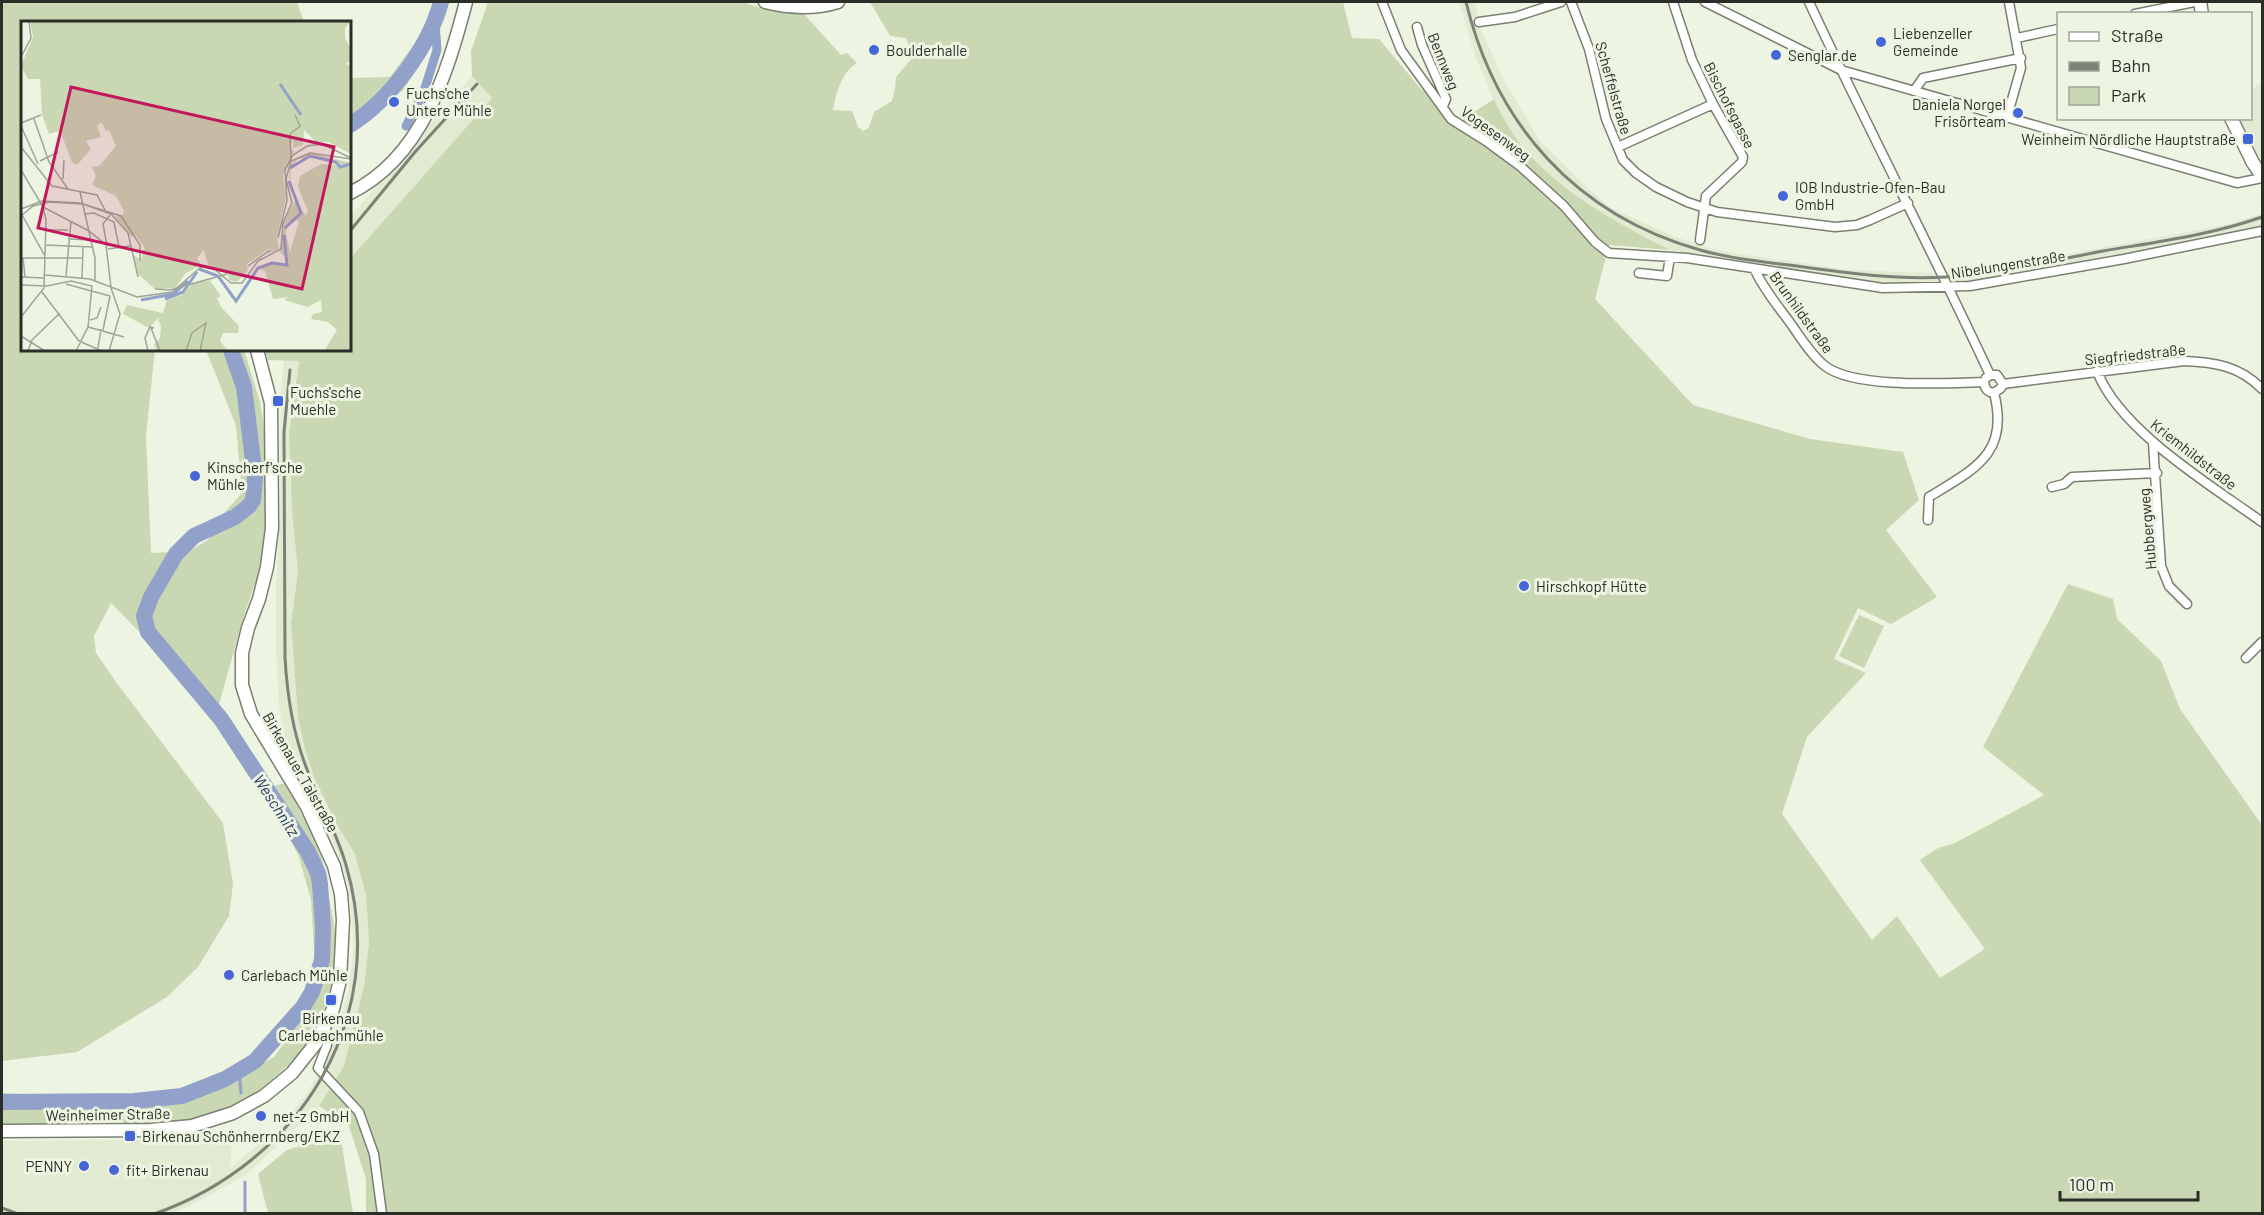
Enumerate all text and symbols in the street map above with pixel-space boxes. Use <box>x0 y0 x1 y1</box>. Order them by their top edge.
legend <box>2057 12 2252 120</box>
inset map <box>21 21 351 351</box>
place label: Liebenzeller Gemeinde <box>1893 24 1973 59</box>
text: Straße <box>2111 24 2163 46</box>
street label: Bennweg <box>1424 30 1464 92</box>
marker: Liebenzeller Gemeinde <box>1874 35 1888 49</box>
street label: Scheffelstraße <box>1592 39 1636 137</box>
place label: Boulderhalle <box>886 41 967 59</box>
marker: Boulderhalle <box>867 43 881 57</box>
place label: Senglar.de <box>1788 46 1857 64</box>
marker: Senglar.de <box>1769 48 1783 62</box>
text: Bahn <box>2111 54 2151 76</box>
street label: Bischofsgasse <box>1701 59 1759 151</box>
place label: Fuchs'che Untere Mühle <box>406 84 492 119</box>
text: Park <box>2111 84 2146 106</box>
marker: Fuchs'che Untere Mühle <box>387 95 401 109</box>
place label: Daniela Norgel Frisörteam <box>1912 95 2006 130</box>
street label: Vogesenweg <box>1458 102 1534 164</box>
marker: Daniela Norgel Frisörteam <box>2011 106 2025 120</box>
place label: Weinheim Nördliche Hauptstraße <box>2021 130 2236 148</box>
marker: Weinheim Nördliche Hauptstraße <box>2241 132 2255 146</box>
place label: IOB Industrie-Ofen-Bau GmbH <box>1795 178 1945 213</box>
marker: IOB Industrie-Ofen-Bau GmbH <box>1776 189 1790 203</box>
street label: Nibelungenstraße <box>1949 246 2067 282</box>
street label: Brunhildstraße <box>1766 268 1838 356</box>
street label: Siegfriedstraße <box>2084 340 2186 368</box>
place label: Fuchs'sche Muehle <box>290 383 362 418</box>
marker: Fuchs'sche Muehle <box>271 394 285 408</box>
street label: Kriemhildstraße <box>2147 415 2241 493</box>
place label: Kinscherf'sche Mühle <box>207 458 303 493</box>
marker: Kinscherf'sche Mühle <box>188 469 202 483</box>
street label: Hubbergweg <box>2134 487 2160 571</box>
place label: Hirschkopf Hütte <box>1536 577 1647 595</box>
marker: Hirschkopf Hütte <box>1517 579 1531 593</box>
street label: Birkenauer Talstraße <box>259 709 343 835</box>
water label: Weschnitz <box>250 771 305 840</box>
place label: Carlebach Mühle <box>241 966 348 984</box>
marker: Carlebach Mühle <box>222 968 236 982</box>
marker: Birkenau Carlebachmühle <box>324 993 338 1007</box>
place label: Birkenau Carlebachmühle <box>278 1009 384 1044</box>
street label: Weinheimer Straße <box>46 1104 170 1124</box>
place label: net-z GmbH <box>273 1107 349 1125</box>
marker: net-z GmbH <box>254 1109 268 1123</box>
place label: Birkenau Schönherrnberg/EKZ <box>142 1127 340 1145</box>
marker: Birkenau Schönherrnberg/EKZ <box>123 1129 137 1143</box>
place label: PENNY <box>25 1157 72 1175</box>
marker: PENNY <box>77 1159 91 1173</box>
place label: fit+ Birkenau <box>126 1161 209 1179</box>
marker: fit+ Birkenau <box>107 1163 121 1177</box>
scale bar <box>2060 1164 2198 1202</box>
text: 100 m <box>2069 1173 2114 1195</box>

